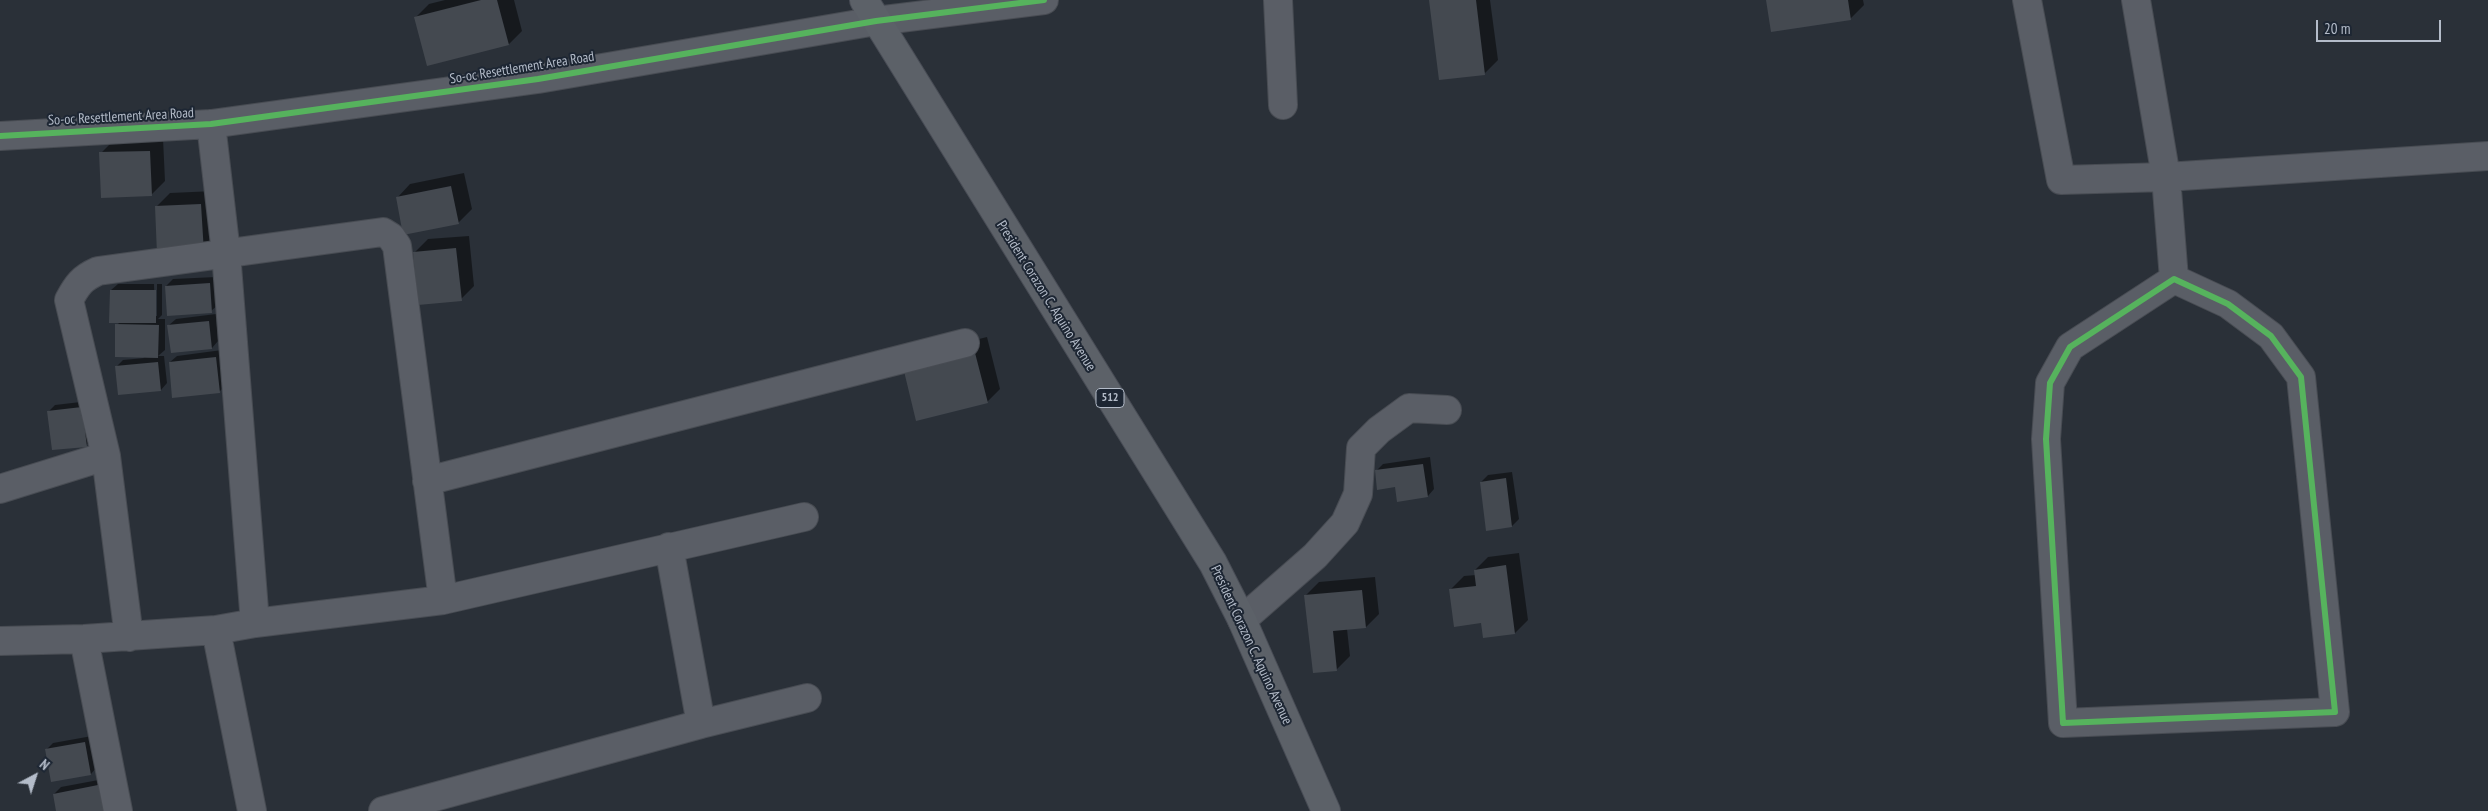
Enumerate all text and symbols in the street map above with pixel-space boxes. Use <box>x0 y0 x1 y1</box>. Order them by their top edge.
scale bar <box>2318 10 2443 42</box>
text: 20 m <box>2324 19 2350 38</box>
street label: So-oc Resettlement Area Road <box>449 48 595 88</box>
street label: So-oc Resettlement Area Road <box>48 105 194 129</box>
street label: President Corazon C. Aquino Avenue <box>993 218 1099 374</box>
road number: 512 <box>1096 388 1124 408</box>
street label: President Corazon C. Aquino Avenue <box>1207 563 1295 727</box>
north arrow <box>10 751 60 801</box>
text: N <box>36 755 53 774</box>

